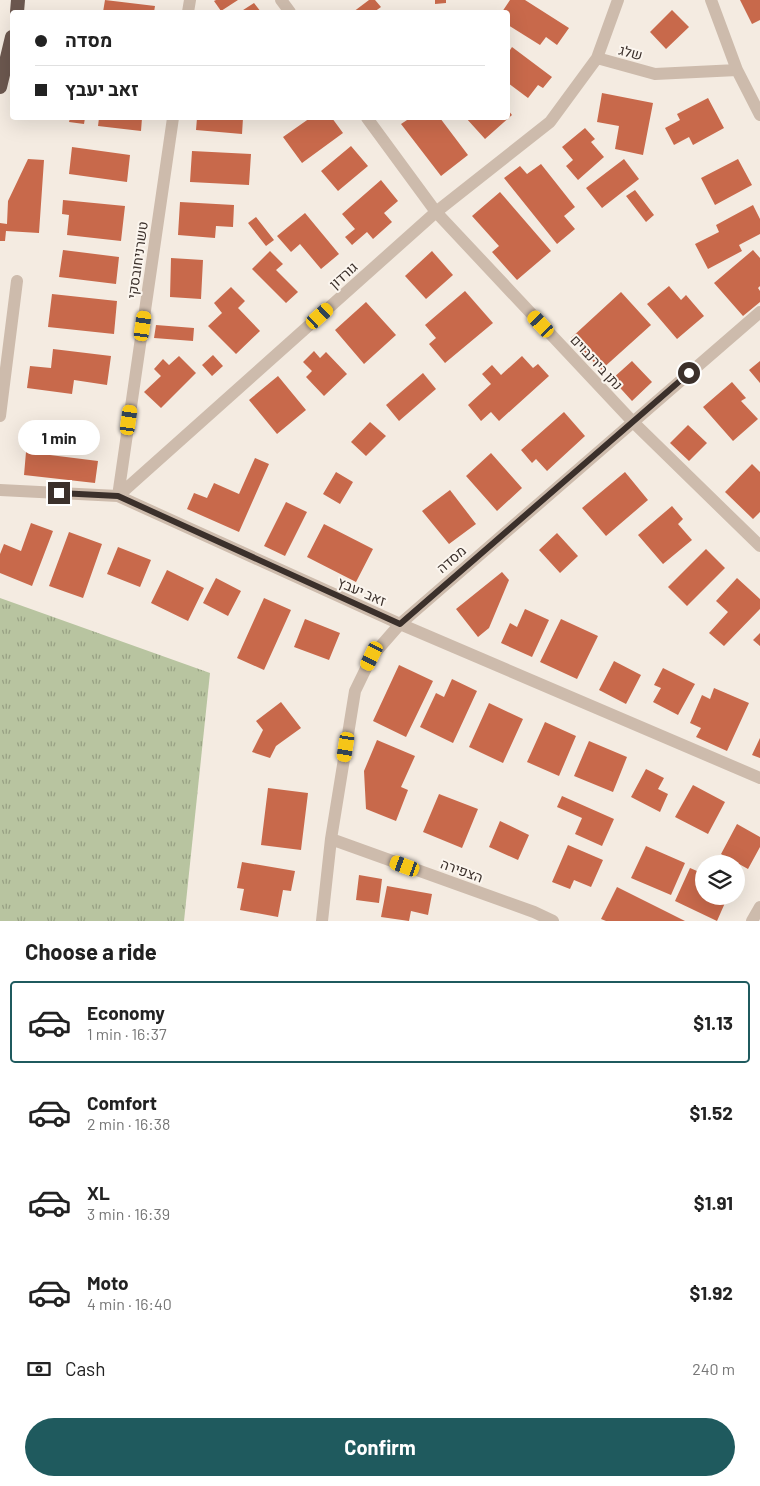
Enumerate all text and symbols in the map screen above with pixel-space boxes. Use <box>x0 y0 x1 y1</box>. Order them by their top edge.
text: מסדה <box>65 28 112 51</box>
street label: שלג <box>617 41 645 63</box>
text: זאב יעבץ <box>65 77 139 100</box>
street label: טשרניחובסקי <box>123 220 151 300</box>
street label: גורדון <box>325 258 361 292</box>
car <box>303 300 336 332</box>
car <box>525 308 556 340</box>
car <box>133 310 152 342</box>
street label: נתן בירנבוים <box>567 331 627 393</box>
route start <box>678 362 700 384</box>
car <box>119 404 138 436</box>
callout: 1 min <box>18 420 100 456</box>
text: 1 min <box>41 428 77 447</box>
route end <box>48 482 70 504</box>
street label: מסדה <box>433 542 469 576</box>
street label: זאב יעבץ <box>335 573 389 609</box>
car <box>358 639 385 673</box>
car <box>336 731 355 763</box>
car <box>388 854 421 878</box>
street label: הצפירה <box>438 854 486 886</box>
map controls <box>695 855 745 905</box>
button: layers <box>695 855 745 905</box>
text: Choose a ride <box>25 938 157 964</box>
icon: car <box>27 1000 72 1045</box>
text: Economy <box>87 1001 165 1024</box>
text: $1.13 <box>693 1011 733 1034</box>
text: 1 min · 16:37 <box>87 1024 167 1043</box>
icon: car <box>27 1090 72 1135</box>
text: Comfort <box>87 1091 157 1114</box>
text: $1.52 <box>689 1101 733 1124</box>
text: 2 min · 16:38 <box>87 1114 170 1133</box>
icon: car <box>27 1180 72 1225</box>
text: XL <box>87 1181 110 1204</box>
text: $1.91 <box>694 1191 733 1214</box>
text: 3 min · 16:39 <box>87 1204 170 1223</box>
icon: car <box>27 1270 72 1315</box>
text: Moto <box>87 1271 129 1294</box>
text: $1.92 <box>690 1281 733 1304</box>
text: 4 min · 16:40 <box>87 1294 172 1313</box>
icon: cash <box>25 1355 53 1383</box>
text: Cash <box>65 1357 106 1380</box>
text: 240 m <box>692 1359 735 1378</box>
button: Confirm <box>25 1418 735 1476</box>

